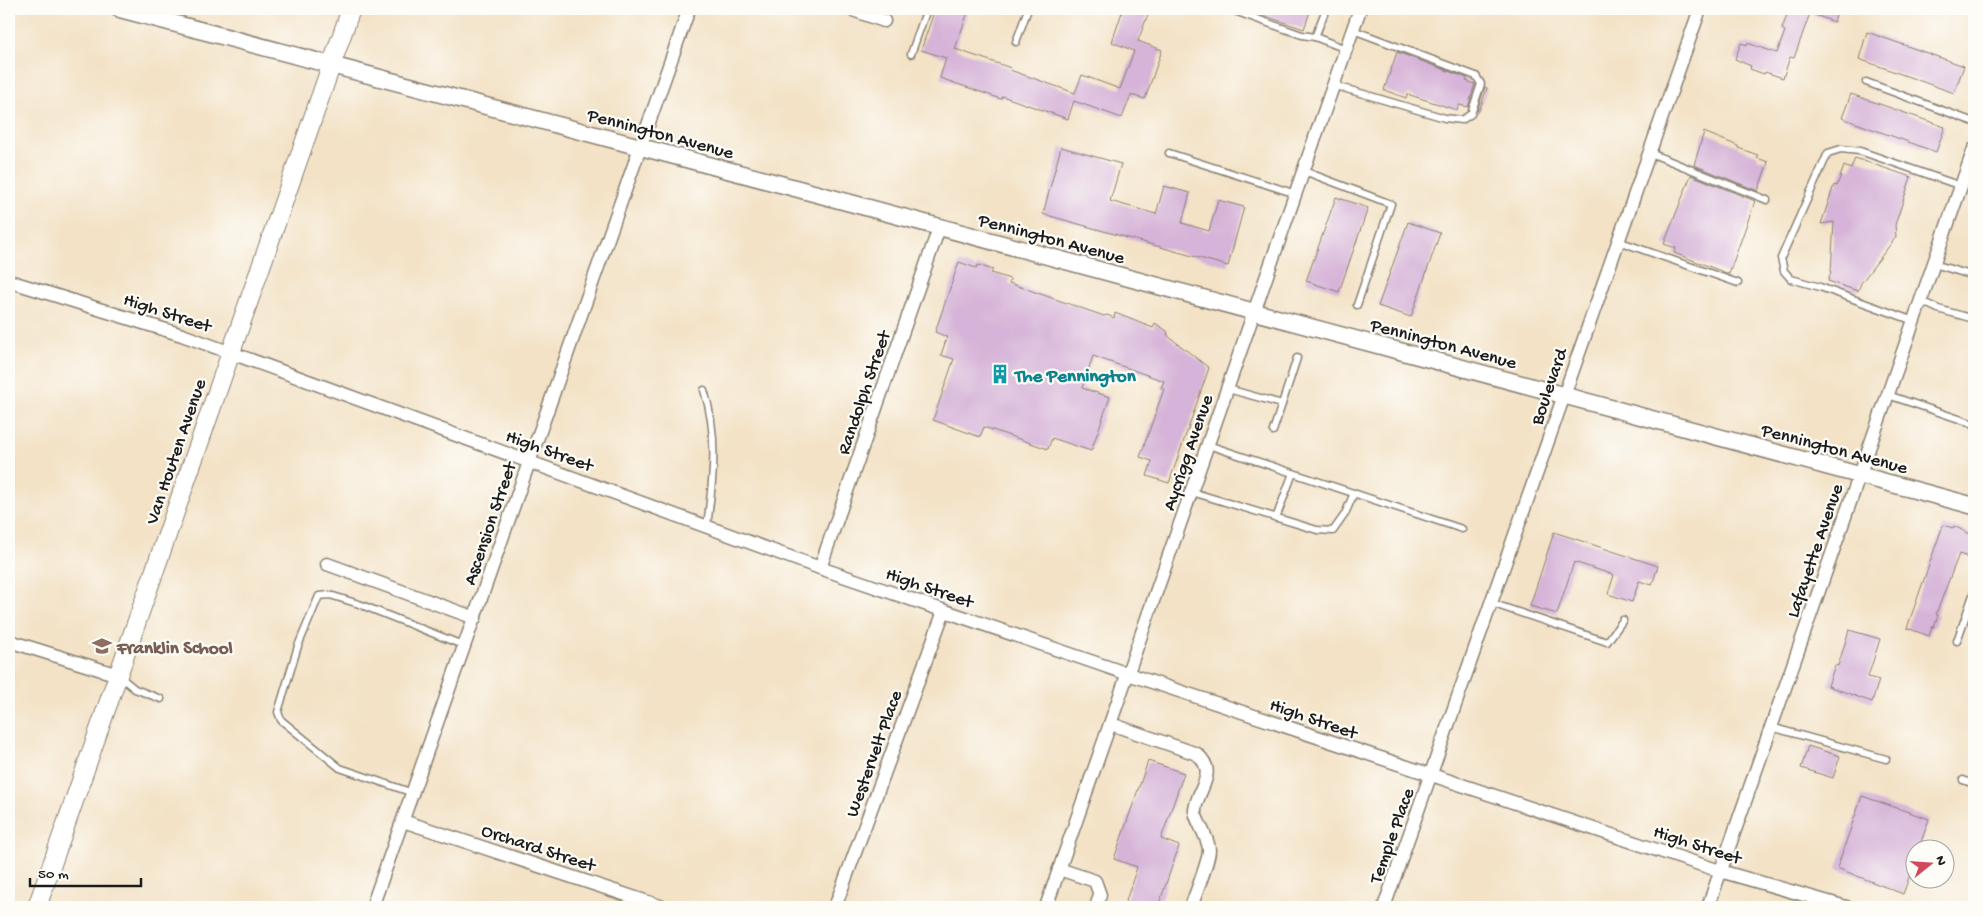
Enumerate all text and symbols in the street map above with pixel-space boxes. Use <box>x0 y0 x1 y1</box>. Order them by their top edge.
street label: Pennington Avenue <box>583 105 736 166</box>
street label: Pennington Avenue <box>974 210 1127 271</box>
street label: High Street <box>120 289 216 340</box>
street label: Pennington Avenue <box>1366 315 1519 376</box>
street label: Randolph Street <box>833 326 898 458</box>
street label: Boulevard <box>1526 344 1575 429</box>
building icon: The Pennington <box>989 363 1011 385</box>
place label: The Pennington <box>1013 366 1137 389</box>
street label: Van Houten Avenue <box>141 376 213 529</box>
street label: Aycrigg Avenue <box>1159 392 1220 514</box>
street label: Pennington Avenue <box>1757 420 1910 481</box>
street label: High Street <box>502 426 598 479</box>
street label: Ascension Street <box>459 457 524 589</box>
street label: Lafayette Avenue <box>1783 481 1850 621</box>
street label: High Street <box>882 564 978 616</box>
school or university icon: Franklin School <box>91 635 113 657</box>
place label: Franklin School <box>116 638 233 661</box>
street label: Westervelt Place <box>842 687 909 821</box>
street label: High Street <box>1266 695 1362 747</box>
street label: Temple Place <box>1365 785 1421 888</box>
street label: Orchard Street <box>478 820 600 879</box>
street label: High Street <box>1650 821 1746 872</box>
north arrow <box>1906 838 1956 888</box>
text: N <box>1931 854 1950 868</box>
scale bar <box>30 856 141 888</box>
text: 50 m <box>38 866 69 884</box>

